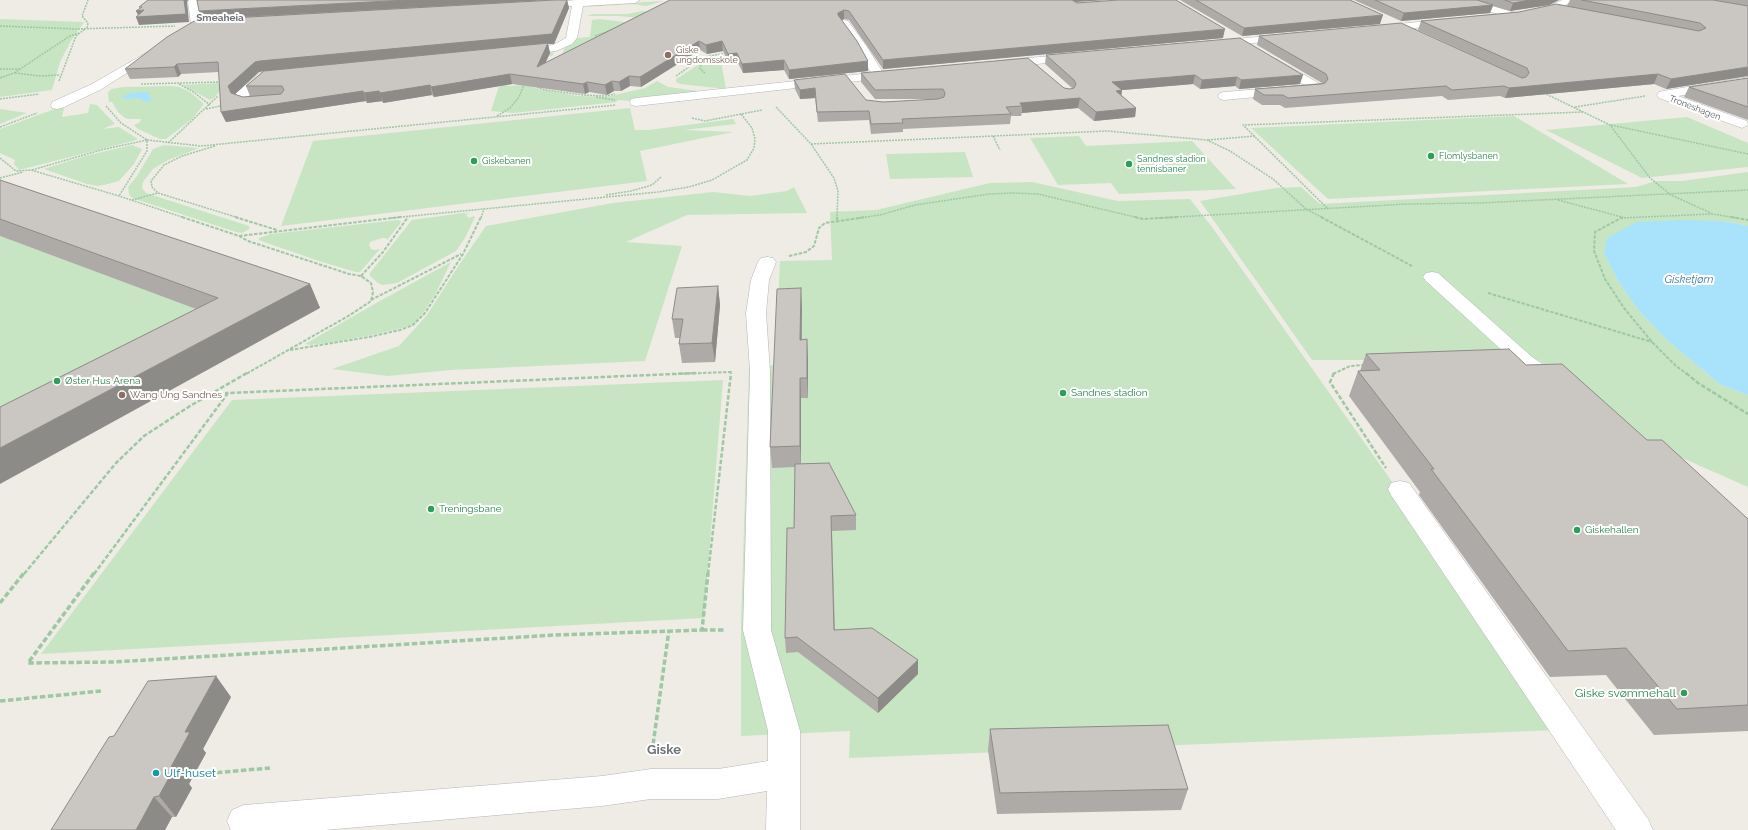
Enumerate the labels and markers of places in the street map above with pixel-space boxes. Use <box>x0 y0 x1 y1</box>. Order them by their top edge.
place label: Giske ungdomsskole <box>676 45 738 66</box>
marker: Giske ungdomsskole <box>663 50 673 60</box>
marker: Flomlysbanen <box>1426 151 1436 161</box>
place label: Flomlysbanen <box>1439 151 1498 161</box>
place label: Sandnes stadion tennisbaner <box>1137 154 1206 175</box>
marker: Giskebanen <box>469 156 479 166</box>
place label: Giskebanen <box>482 156 531 166</box>
marker: Sandnes stadion tennisbaner <box>1124 159 1134 169</box>
place label: Øster Hus Arena <box>65 375 140 387</box>
marker: Øster Hus Arena <box>52 376 62 386</box>
place label: Sandnes stadion <box>1071 387 1147 399</box>
marker: Sandnes stadion <box>1058 388 1068 398</box>
place label: Wang Ung Sandnes <box>130 389 222 401</box>
marker: Wang Ung Sandnes <box>117 390 127 400</box>
place label: Treningsbane <box>439 503 502 515</box>
marker: Treningsbane <box>426 504 436 514</box>
place label: Giskehallen <box>1585 524 1638 536</box>
marker: Giskehallen <box>1572 525 1582 535</box>
place label: Giske svømmehall <box>1575 686 1676 700</box>
marker: Giske svømmehall <box>1679 688 1689 698</box>
place label: Ulf-huset <box>164 766 216 780</box>
marker: Ulf-huset <box>151 768 161 778</box>

